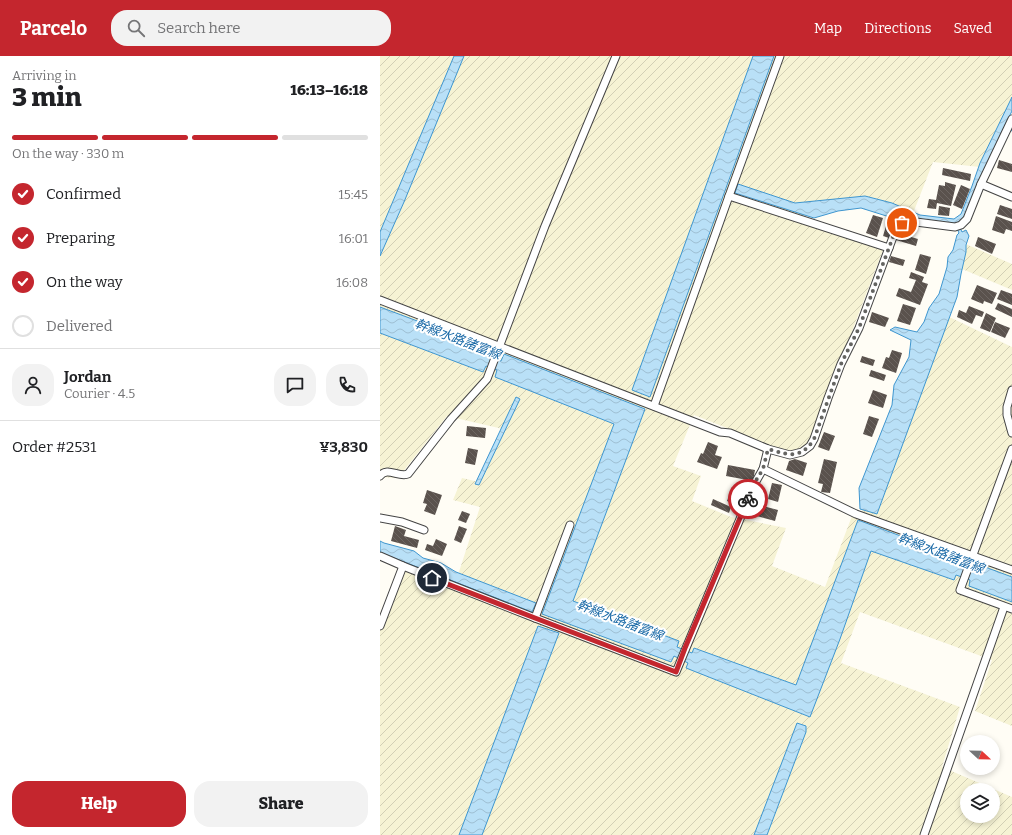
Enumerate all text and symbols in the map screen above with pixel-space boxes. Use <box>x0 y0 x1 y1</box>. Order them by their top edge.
search box <box>111 10 391 46</box>
text: Parcelo <box>20 17 87 40</box>
icon: search <box>125 17 147 39</box>
text: Search here <box>157 19 241 37</box>
text: Map <box>814 20 842 37</box>
text: Directions <box>864 20 932 37</box>
text: Saved <box>954 20 992 37</box>
text: Arriving in <box>12 68 77 83</box>
text: 16:13–16:18 <box>290 81 368 99</box>
text: 3 min <box>12 82 82 113</box>
text: On the way · 330 m <box>12 146 124 161</box>
icon: check <box>12 183 34 205</box>
text: Confirmed <box>46 185 121 203</box>
text: 15:45 <box>339 187 368 202</box>
pin <box>885 206 919 240</box>
icon: bag <box>891 212 913 234</box>
icon: check <box>12 227 34 249</box>
text: Preparing <box>46 229 115 247</box>
text: 16:01 <box>339 231 368 246</box>
icon: check <box>12 271 34 293</box>
text: On the way <box>46 273 123 291</box>
text: 16:08 <box>336 275 368 290</box>
water label: 幹線水路諸富線 <box>413 316 505 363</box>
text: Delivered <box>46 317 113 335</box>
button: person <box>12 364 54 406</box>
button: chat <box>274 364 316 406</box>
button: phone <box>326 364 368 406</box>
text: Jordan <box>64 368 111 386</box>
text: Courier · 4.5 <box>64 386 135 401</box>
text: Order #2531 <box>12 438 96 456</box>
text: ¥3,830 <box>319 438 368 456</box>
courier <box>728 479 768 519</box>
icon: bike <box>737 488 759 510</box>
water label: 幹線水路諸富線 <box>896 530 988 577</box>
pin <box>415 561 449 595</box>
icon: home <box>421 567 443 589</box>
water label: 幹線水路諸富線 <box>575 597 667 644</box>
north arrow <box>960 735 1000 775</box>
map controls <box>960 735 1000 823</box>
button: Help <box>12 781 186 827</box>
button: Share <box>194 781 368 827</box>
button: layers <box>960 783 1000 823</box>

